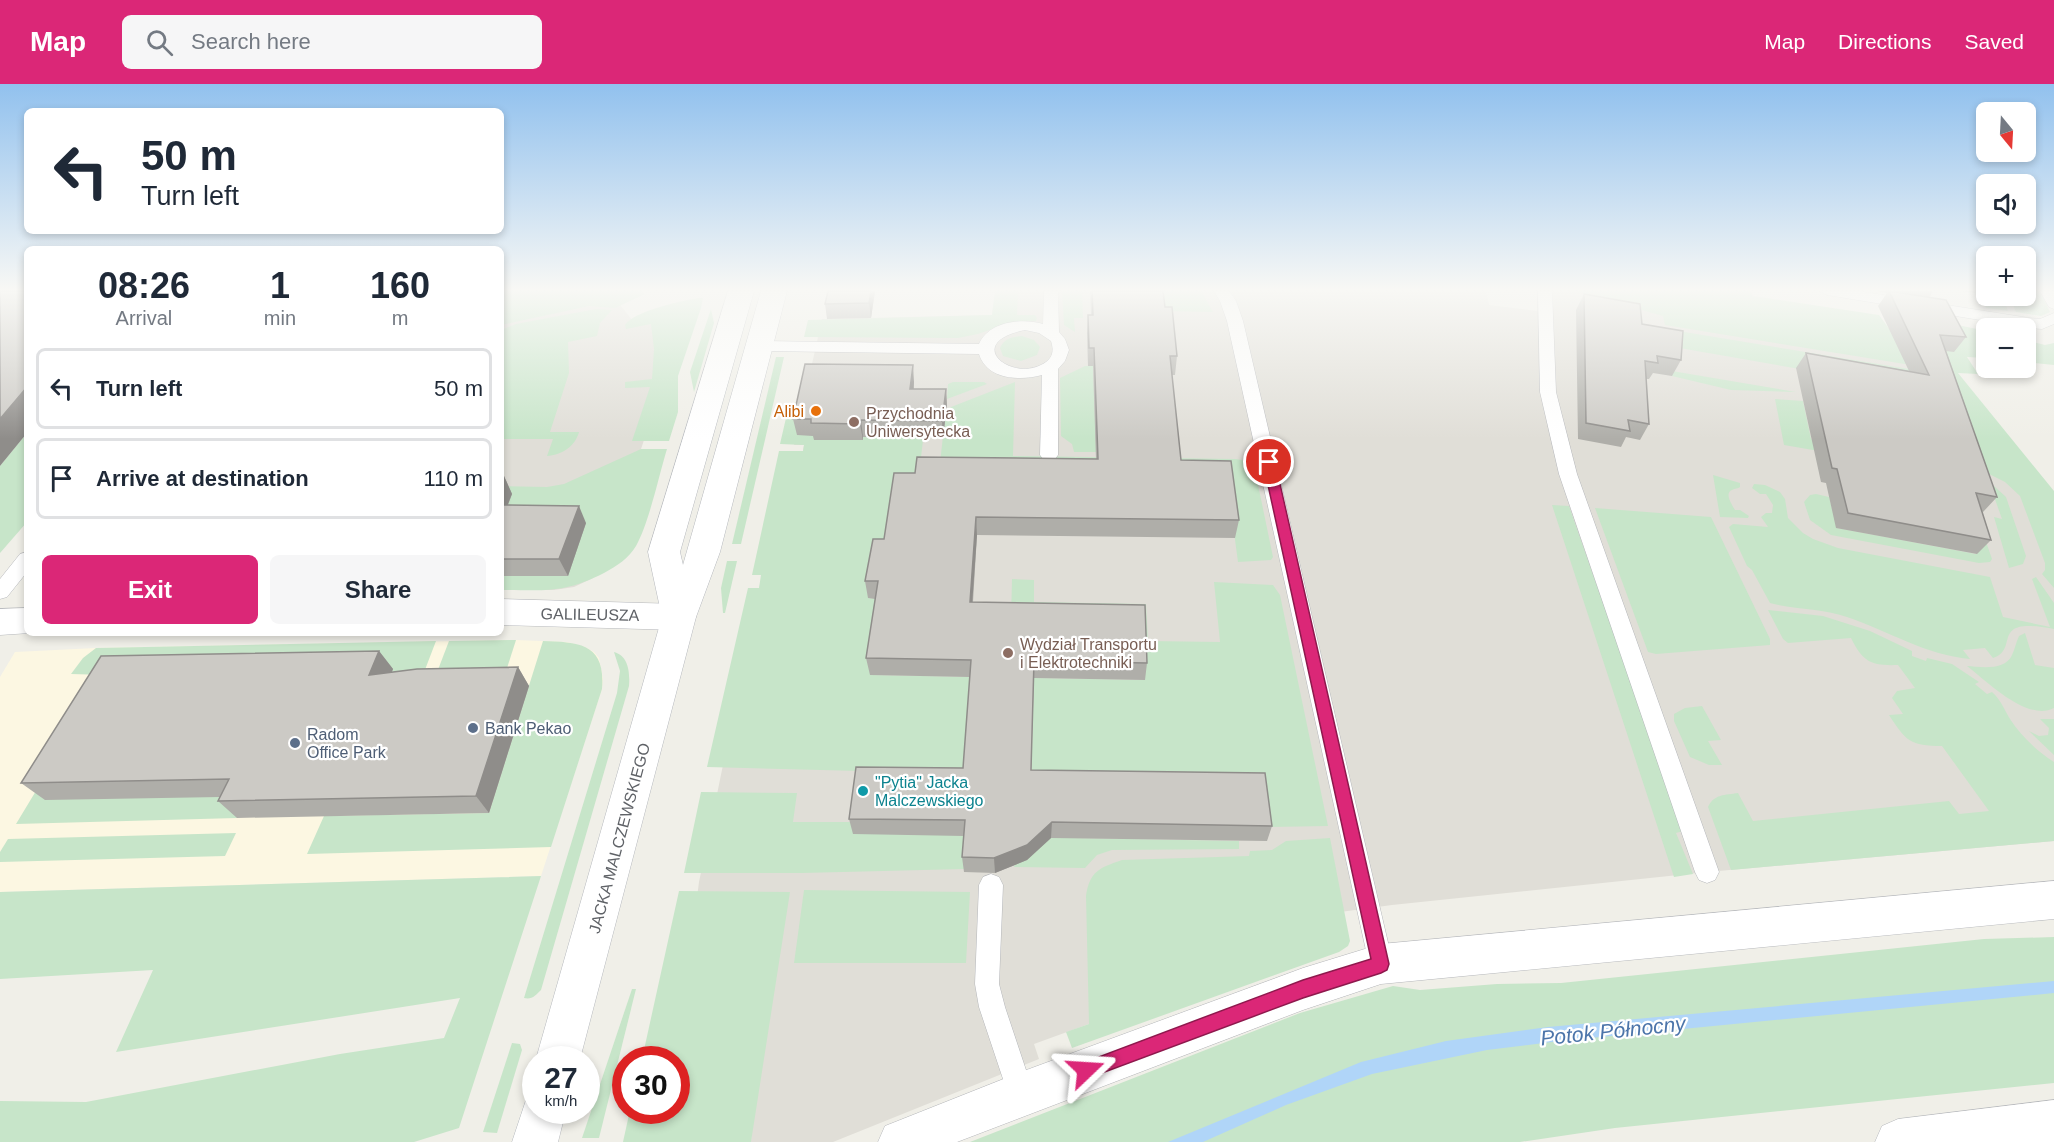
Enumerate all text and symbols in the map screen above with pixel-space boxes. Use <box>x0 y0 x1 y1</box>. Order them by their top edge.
search box <box>122 15 542 69</box>
text: Map <box>30 26 86 57</box>
icon: search <box>143 26 176 59</box>
text: Search here <box>191 29 311 54</box>
text: Map <box>1764 30 1805 53</box>
text: Directions <box>1838 30 1931 53</box>
text: Saved <box>1964 30 2024 53</box>
north arrow <box>1976 102 2036 162</box>
map controls <box>1976 102 2036 378</box>
icon: left <box>42 132 120 210</box>
text: 50 m <box>141 132 237 179</box>
button: sound <box>1976 174 2036 234</box>
text: Turn left <box>141 181 239 211</box>
button: + <box>1976 246 2036 306</box>
text: 08:26 <box>98 265 190 306</box>
text: 1 <box>270 265 290 306</box>
text: 160 <box>370 265 430 306</box>
text: Arrival <box>116 307 172 329</box>
text: min <box>264 307 296 329</box>
text: m <box>392 307 408 329</box>
button: − <box>1976 318 2036 378</box>
icon: left <box>45 372 78 405</box>
text: Turn left <box>96 376 182 401</box>
text: 50 m <box>434 376 483 401</box>
place label: Alibi <box>774 403 804 420</box>
marker: Alibi <box>809 404 823 418</box>
place label: Przychodnia Uniwersytecka <box>866 405 970 440</box>
marker: Przychodnia Uniwersytecka <box>847 415 861 429</box>
pin <box>1243 436 1294 487</box>
icon: arrive <box>1252 445 1285 478</box>
icon: arrive <box>45 462 78 495</box>
text: Arrive at destination <box>96 466 309 491</box>
text: 110 m <box>423 466 483 491</box>
button: Exit <box>42 555 258 624</box>
button: Share <box>270 555 486 624</box>
street label: GALILEUSZA <box>540 605 640 624</box>
place label: Wydział Transportu i Elektrotechniki <box>1020 636 1157 671</box>
marker: Wydział Transportu i Elektrotechniki <box>1001 646 1015 660</box>
place label: Bank Pekao <box>485 720 571 737</box>
marker: Bank Pekao <box>466 721 480 735</box>
place label: Radom Office Park <box>307 726 387 761</box>
marker: Radom Office Park <box>288 736 302 750</box>
street label: JACKA MALCZEWSKIEGO <box>586 741 653 935</box>
place label: "Pytia" Jacka Malczewskiego <box>875 774 984 809</box>
marker: "Pytia" Jacka Malczewskiego <box>856 784 870 798</box>
water label: Potok Północny <box>1539 1011 1688 1050</box>
position arrow <box>1054 1038 1118 1102</box>
speed limit sign: 30 <box>612 1046 690 1124</box>
text: 27 <box>544 1061 578 1094</box>
text: km/h <box>545 1092 577 1109</box>

